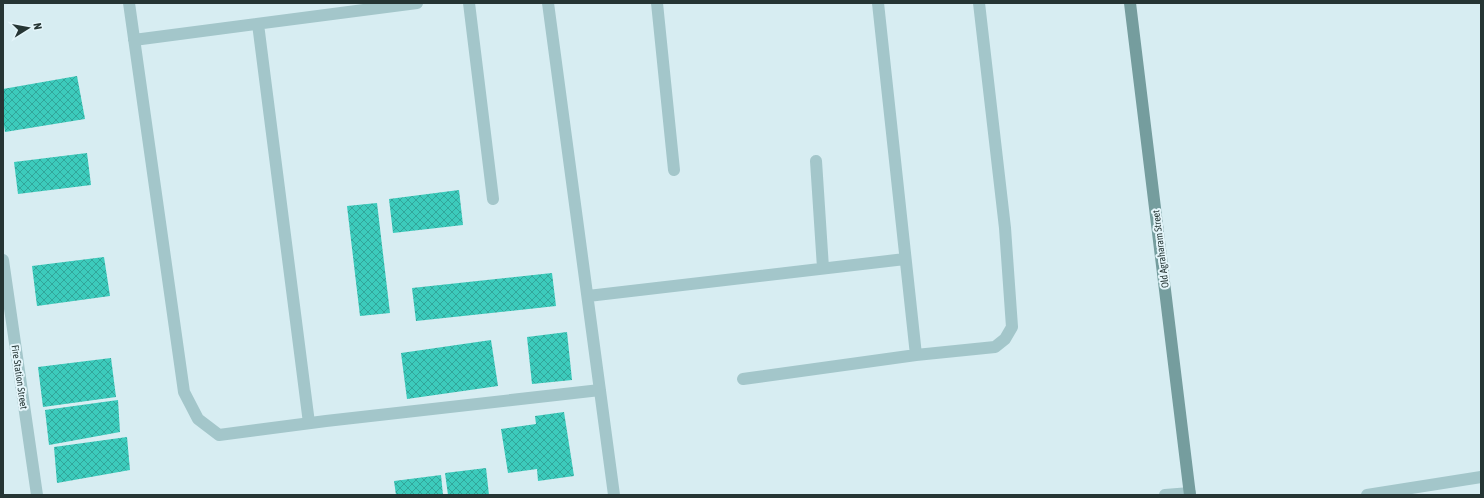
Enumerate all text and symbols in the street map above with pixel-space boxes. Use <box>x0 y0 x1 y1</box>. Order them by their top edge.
north arrow <box>8 8 48 48</box>
text: N <box>31 22 44 30</box>
street label: Old Agraharam Street <box>1150 209 1171 289</box>
street label: Fire Station Street <box>10 344 29 410</box>

